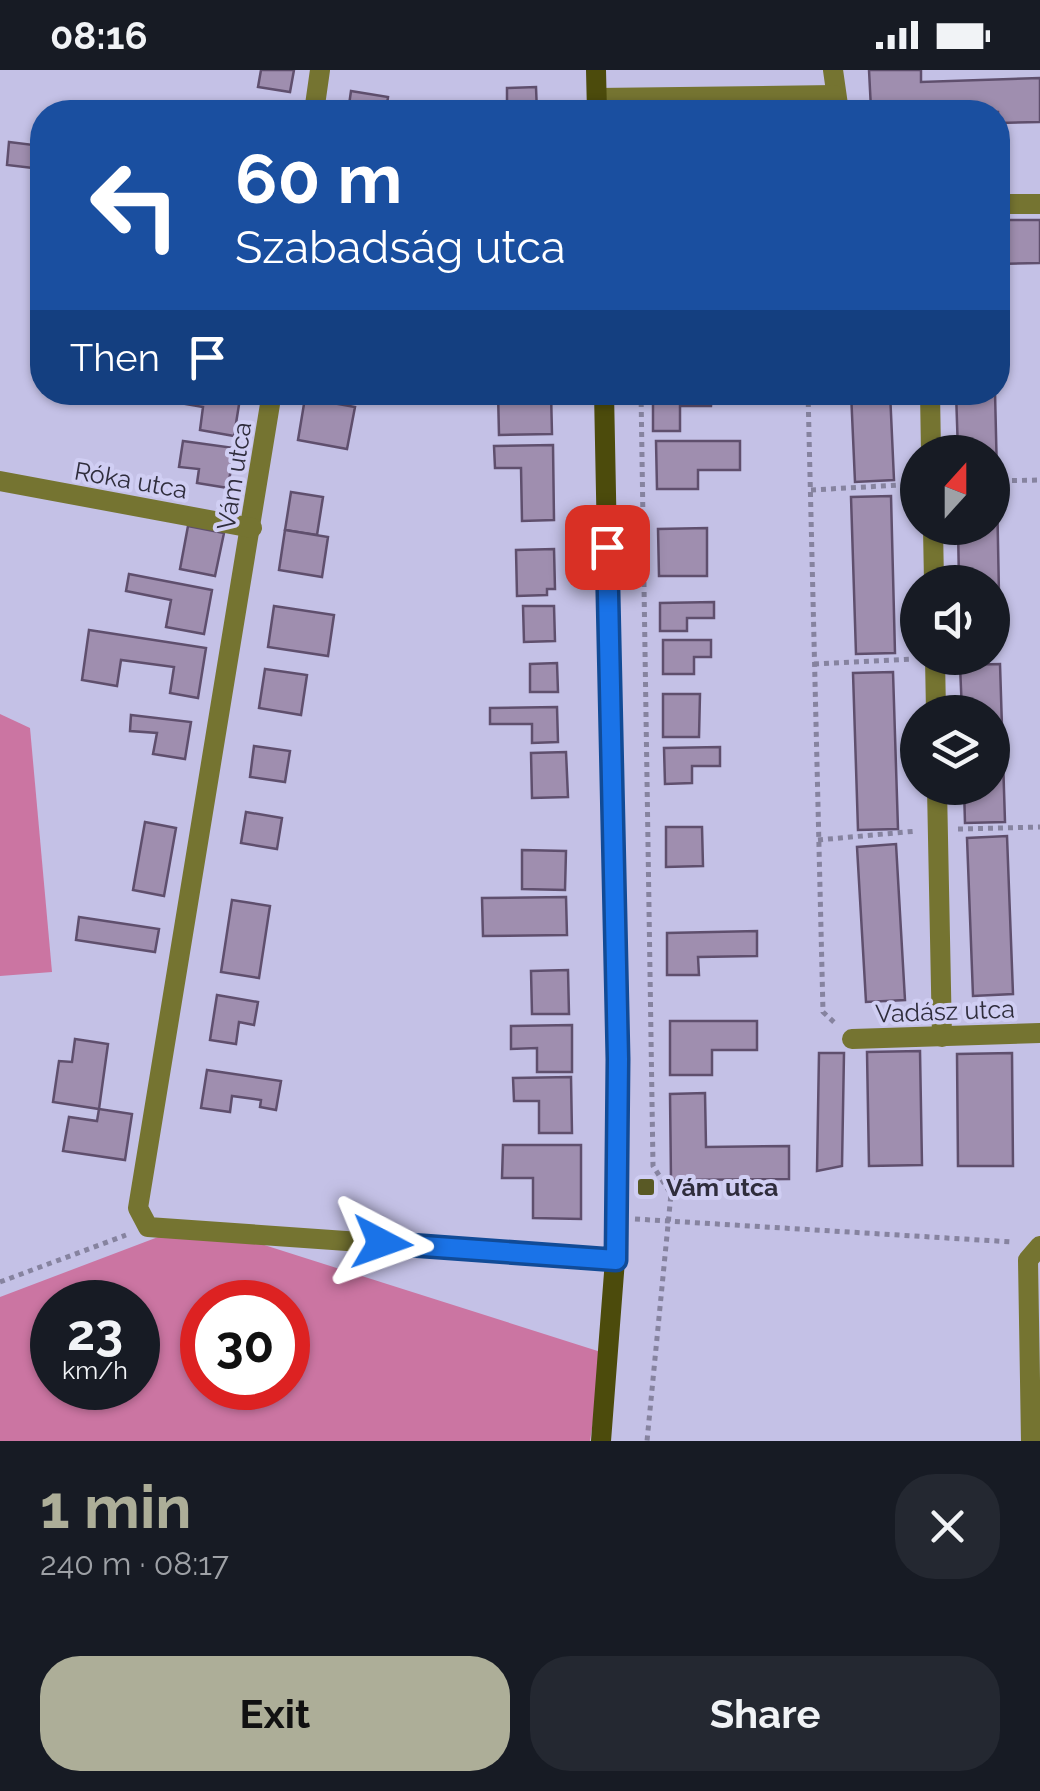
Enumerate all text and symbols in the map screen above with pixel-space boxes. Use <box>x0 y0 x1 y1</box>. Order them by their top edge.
text: 08:16 <box>50 13 148 58</box>
text: 60 m <box>235 137 402 219</box>
icon: left <box>70 140 200 270</box>
text: Szabadság utca <box>235 221 565 274</box>
icon: arrive <box>180 330 235 385</box>
text: Then <box>70 335 160 380</box>
street label: Vám utca <box>211 420 257 532</box>
north arrow <box>900 435 1010 545</box>
map controls <box>900 435 1010 805</box>
street label: Róka utca <box>72 455 190 505</box>
pin <box>565 505 650 590</box>
icon: arrive <box>580 520 635 575</box>
button: sound <box>900 565 1010 675</box>
button: layers <box>900 695 1010 805</box>
street label: Vadász utca <box>875 994 1015 1028</box>
place label: Vám utca <box>666 1172 778 1202</box>
marker: Vám utca <box>635 1176 657 1198</box>
position arrow <box>330 1191 434 1295</box>
speed limit sign: 30 <box>180 1280 310 1410</box>
text: 23 <box>67 1303 123 1362</box>
text: km/h <box>62 1355 128 1385</box>
text: 1 min <box>40 1472 191 1542</box>
button: close <box>895 1474 1000 1579</box>
text: 240 m · 08:17 <box>40 1545 229 1582</box>
button: Exit <box>40 1656 510 1771</box>
button: Share <box>530 1656 1000 1771</box>

